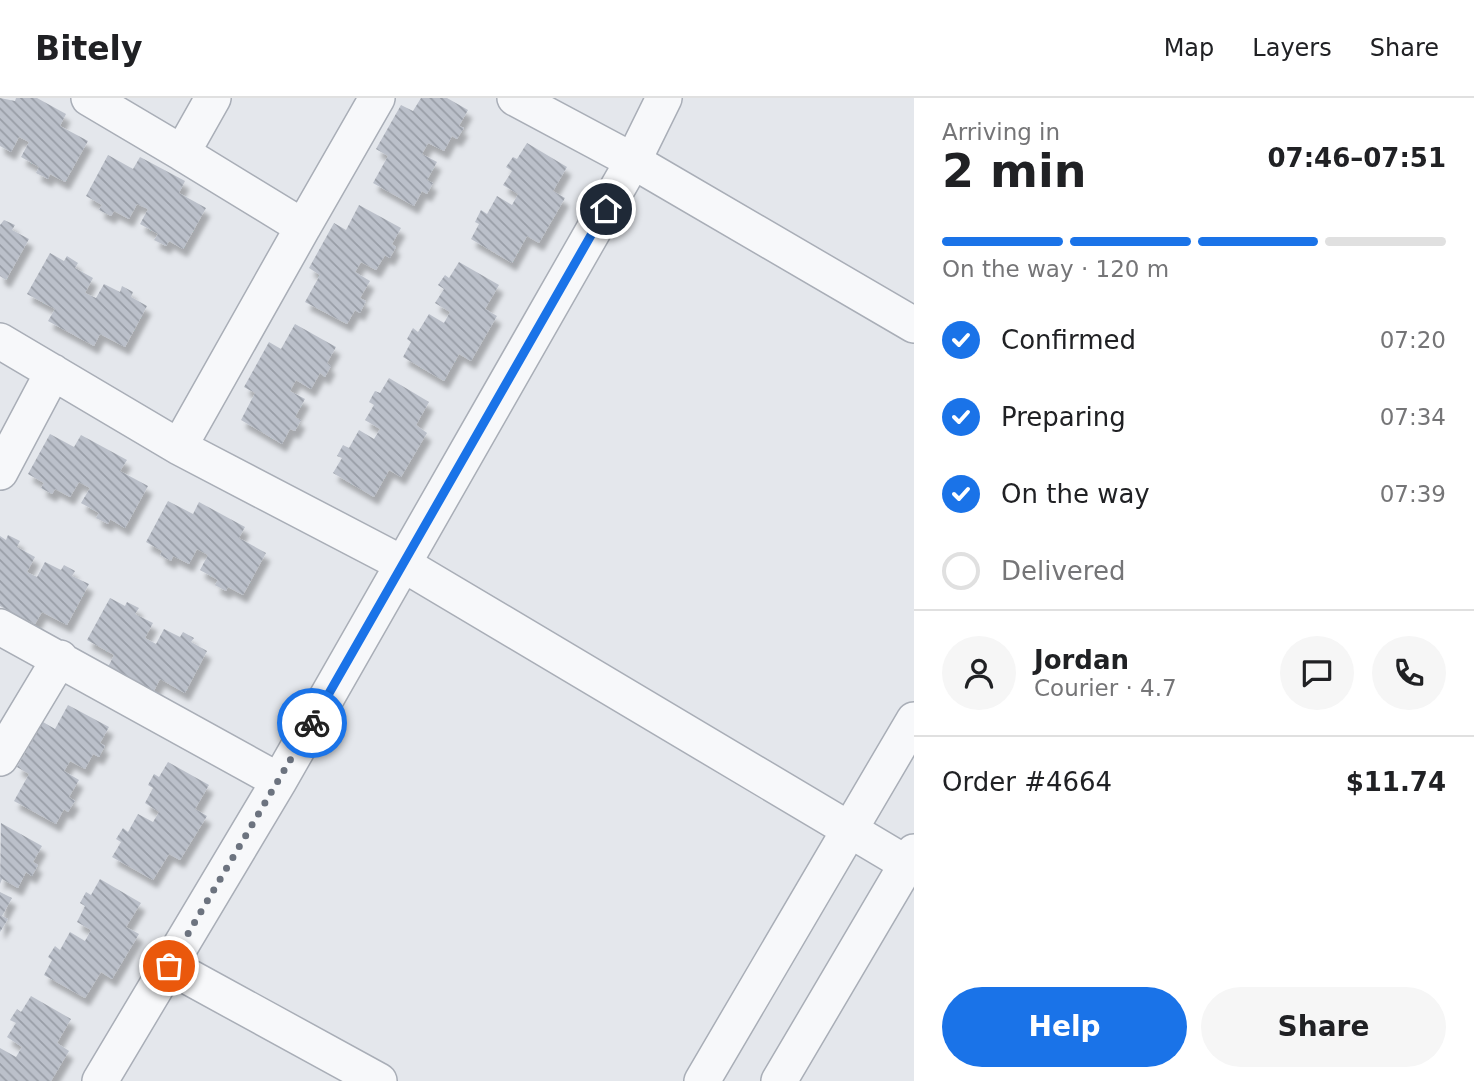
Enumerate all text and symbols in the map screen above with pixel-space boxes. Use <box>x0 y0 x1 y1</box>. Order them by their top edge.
text: Bitely <box>35 29 142 68</box>
text: Map <box>1164 34 1214 62</box>
text: Layers <box>1252 34 1332 62</box>
text: Share <box>1370 34 1439 62</box>
text: Arriving in <box>942 119 1060 145</box>
text: 07:46–07:51 <box>1267 143 1446 173</box>
text: 2 min <box>942 144 1086 198</box>
pin <box>576 179 636 239</box>
icon: home <box>587 190 625 228</box>
text: On the way · 120 m <box>942 256 1169 282</box>
icon: check <box>942 321 980 359</box>
text: Confirmed <box>1001 325 1136 355</box>
text: 07:20 <box>1380 327 1446 353</box>
icon: check <box>942 398 980 436</box>
text: Preparing <box>1001 402 1126 432</box>
text: 07:34 <box>1380 404 1446 430</box>
icon: check <box>942 475 980 513</box>
text: On the way <box>1001 479 1150 509</box>
text: 07:39 <box>1380 481 1446 507</box>
text: Delivered <box>1001 556 1125 586</box>
button: person <box>942 636 1016 710</box>
button: chat <box>1280 636 1354 710</box>
button: phone <box>1372 636 1446 710</box>
text: Jordan <box>1034 645 1129 675</box>
text: Courier · 4.7 <box>1034 675 1177 701</box>
courier <box>277 688 347 758</box>
icon: bike <box>293 704 331 742</box>
text: Order #4664 <box>942 767 1112 797</box>
text: $11.74 <box>1346 767 1446 797</box>
pin <box>139 936 199 996</box>
icon: bag <box>150 947 188 985</box>
button: Help <box>942 987 1187 1067</box>
button: Share <box>1201 987 1446 1067</box>

